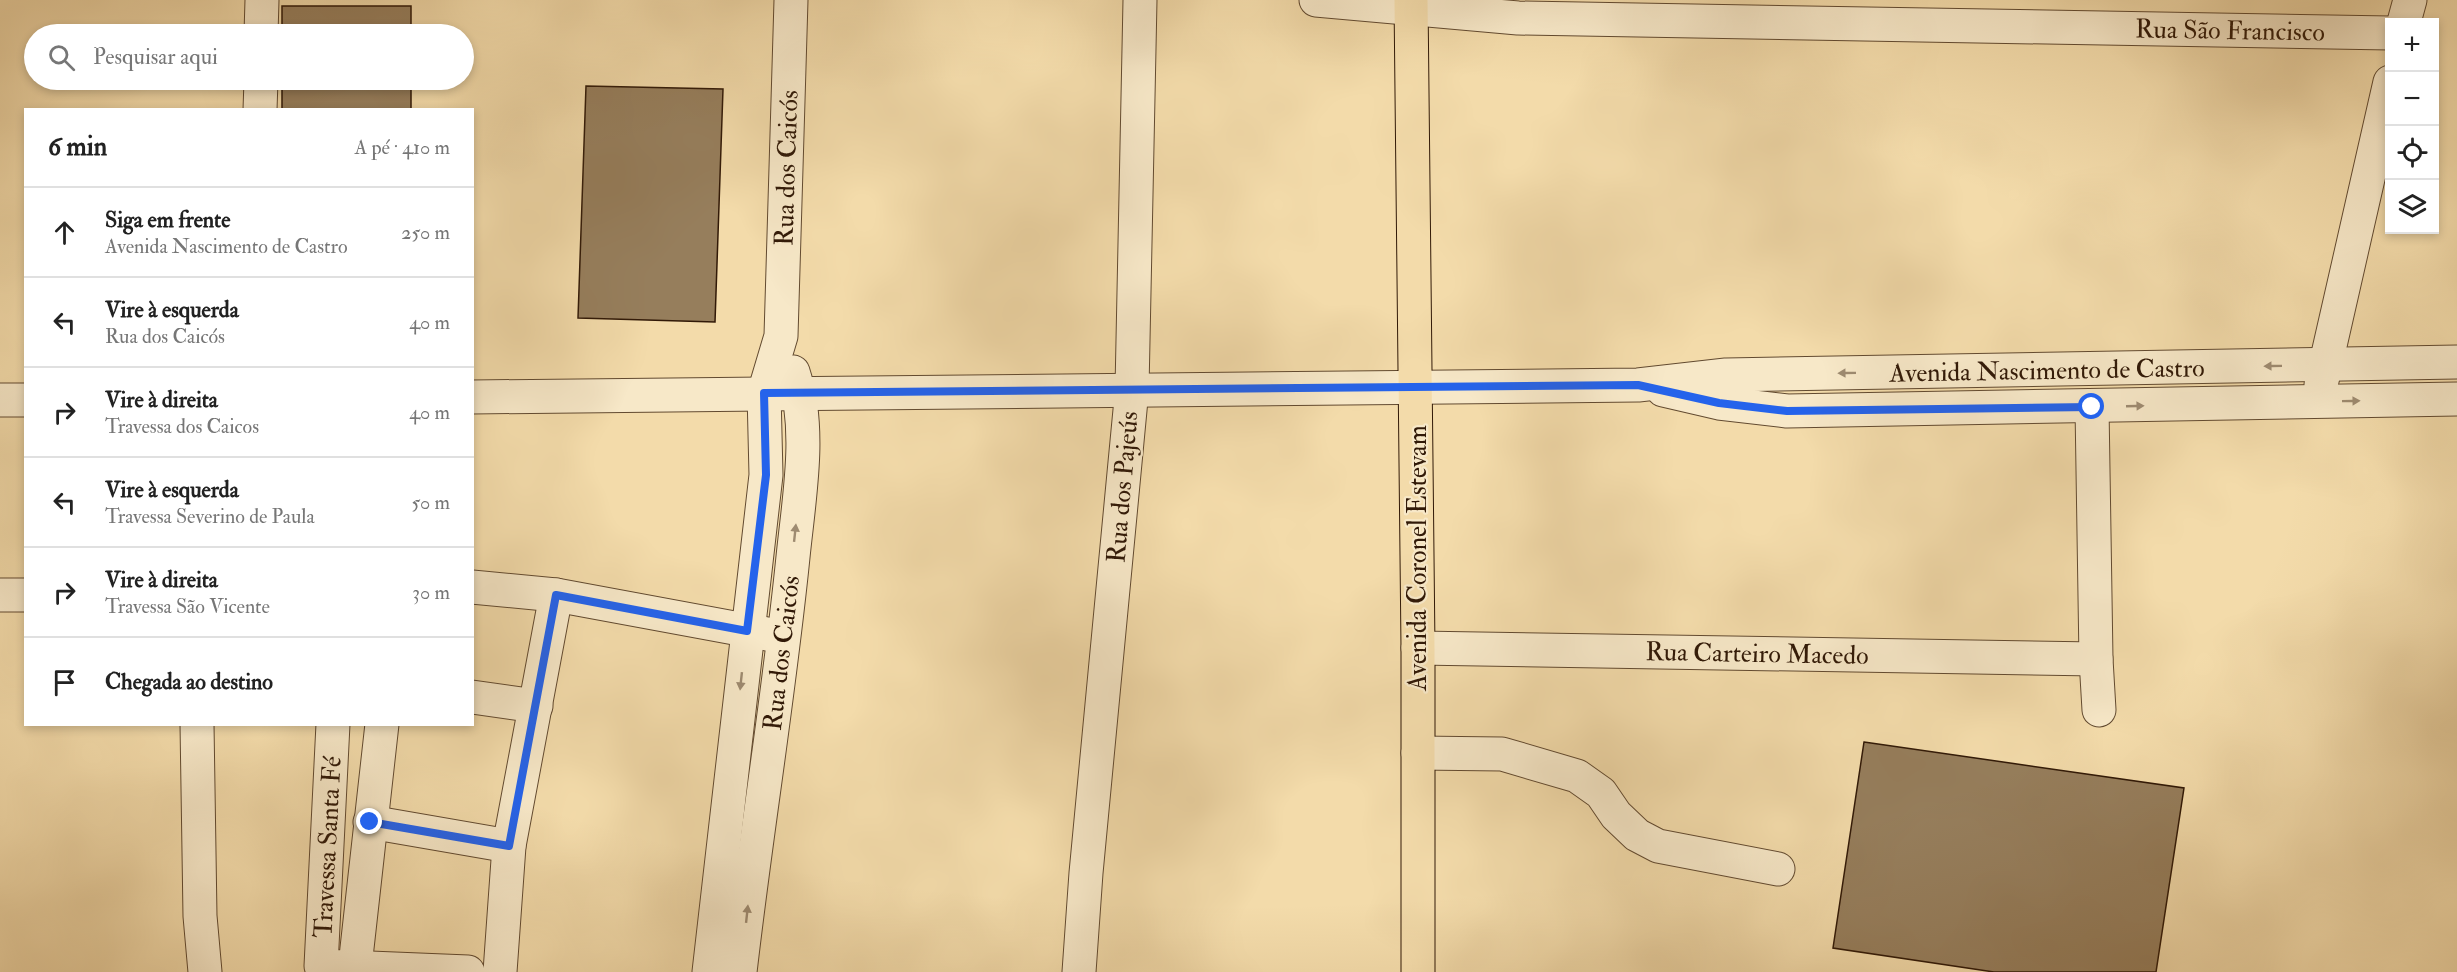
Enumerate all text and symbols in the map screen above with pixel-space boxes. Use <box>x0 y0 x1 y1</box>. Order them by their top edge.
street label: Rua São Francisco <box>2135 13 2325 49</box>
map controls <box>2385 18 2439 234</box>
button: + <box>2385 18 2439 72</box>
search box <box>24 24 474 90</box>
icon: search <box>45 41 78 74</box>
text: Pesquisar aqui <box>93 43 218 71</box>
button: − <box>2385 72 2439 126</box>
street label: Rua dos Caicós <box>768 89 806 246</box>
button: locate <box>2385 126 2439 180</box>
text: 6 min <box>48 131 107 163</box>
text: A pé · 410 m <box>354 135 450 160</box>
button: layers <box>2385 180 2439 234</box>
text: Siga em frente <box>105 206 230 234</box>
icon: ahead <box>48 216 81 249</box>
text: 250 m <box>401 220 450 245</box>
text: Avenida Nascimento de Castro <box>105 234 348 259</box>
text: Vire à esquerda <box>105 296 239 324</box>
icon: left <box>48 306 81 339</box>
text: 40 m <box>409 310 450 335</box>
text: Rua dos Caicós <box>105 324 225 349</box>
street label: Avenida Nascimento de Castro <box>1888 352 2205 390</box>
one-way arrow <box>2263 361 2282 371</box>
one-way arrow <box>1837 368 1856 378</box>
text: Vire à direita <box>105 386 218 414</box>
route start <box>2078 393 2104 419</box>
icon: right <box>48 396 81 429</box>
one-way arrow <box>2341 396 2360 405</box>
text: 40 m <box>409 400 450 425</box>
one-way arrow <box>2125 401 2144 411</box>
street label: Rua dos Pajeús <box>1100 410 1146 564</box>
text: Travessa dos Caicos <box>105 414 259 439</box>
street label: Avenida Coronel Estevam <box>1402 425 1434 692</box>
text: Vire à esquerda <box>105 476 239 504</box>
icon: left <box>48 486 81 519</box>
text: 50 m <box>411 490 450 515</box>
text: Travessa Severino de Paula <box>105 504 315 529</box>
one-way arrow <box>790 523 800 542</box>
text: Vire à direita <box>105 566 218 594</box>
street label: Rua dos Caicós <box>757 574 807 732</box>
icon: right <box>48 576 81 609</box>
text: 30 m <box>412 580 450 605</box>
text: Travessa São Vicente <box>105 594 270 619</box>
street label: Rua Carteiro Macedo <box>1645 636 1869 672</box>
icon: arrive <box>48 666 81 699</box>
text: Chegada ao destino <box>105 668 273 696</box>
one-way arrow <box>736 672 746 691</box>
street label: Travessa Santa Fé <box>307 755 349 939</box>
route end <box>356 808 382 834</box>
one-way arrow <box>742 904 752 923</box>

